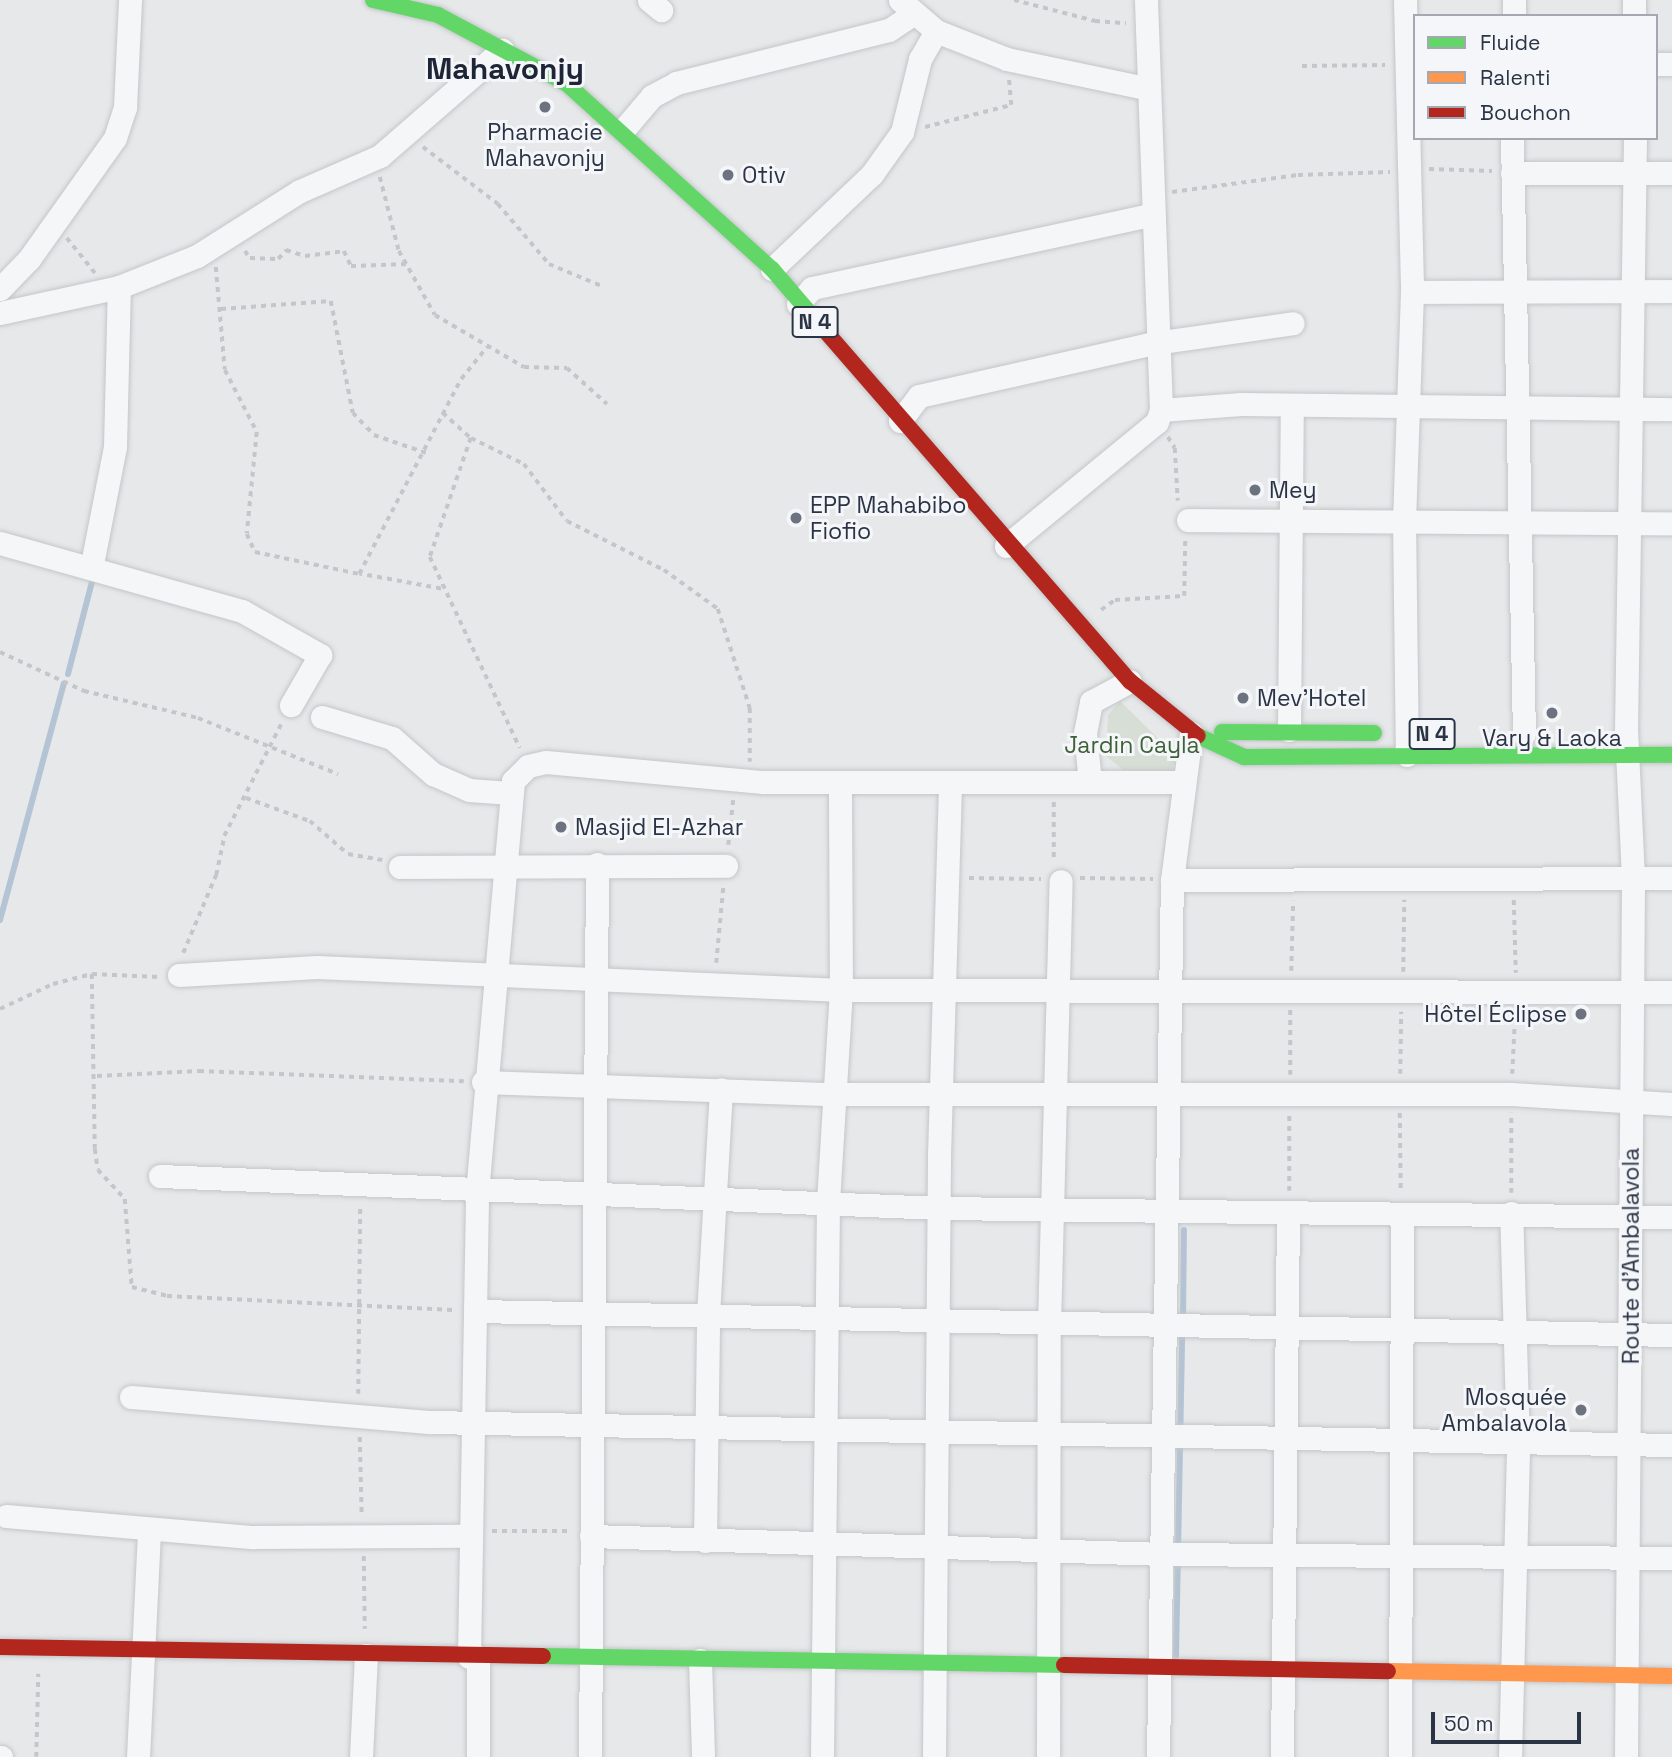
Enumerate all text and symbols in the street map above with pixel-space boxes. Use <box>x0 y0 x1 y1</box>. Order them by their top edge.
legend <box>1413 14 1658 140</box>
text: Fluide <box>1480 29 1540 56</box>
district label: Mahavonjy <box>426 51 584 87</box>
text: Ralenti <box>1480 64 1550 91</box>
marker: Pharmacie Mahavonjy <box>537 99 553 115</box>
text: Bouchon <box>1480 99 1571 126</box>
place label: Pharmacie Mahavonjy <box>485 118 605 172</box>
place label: Otiv <box>742 161 786 189</box>
marker: Otiv <box>720 167 736 183</box>
road number: N 4 <box>790 304 840 340</box>
place label: Mey <box>1269 476 1317 504</box>
marker: Mey <box>1247 482 1263 498</box>
place label: EPP Mahabibo Fiofio <box>810 491 966 545</box>
marker: EPP Mahabibo Fiofio <box>788 510 804 526</box>
place label: Mev'Hotel <box>1257 684 1366 712</box>
marker: Mev'Hotel <box>1235 690 1251 706</box>
marker: Vary & Laoka <box>1544 705 1560 721</box>
road number: N 4 <box>1408 716 1456 752</box>
place label: Vary & Laoka <box>1482 724 1622 752</box>
park label: Jardin Cayla <box>1064 731 1200 759</box>
place label: Masjid El-Azhar <box>575 813 743 841</box>
marker: Masjid El-Azhar <box>553 819 569 835</box>
place label: Hôtel Éclipse <box>1424 1000 1567 1028</box>
marker: Hôtel Éclipse <box>1573 1006 1589 1022</box>
street label: Route d'Ambalavola <box>1617 1148 1645 1364</box>
place label: Mosquée Ambalavola <box>1441 1383 1567 1437</box>
marker: Mosquée Ambalavola <box>1573 1402 1589 1418</box>
scale bar <box>1434 1698 1584 1742</box>
text: 50 m <box>1444 1710 1494 1737</box>

